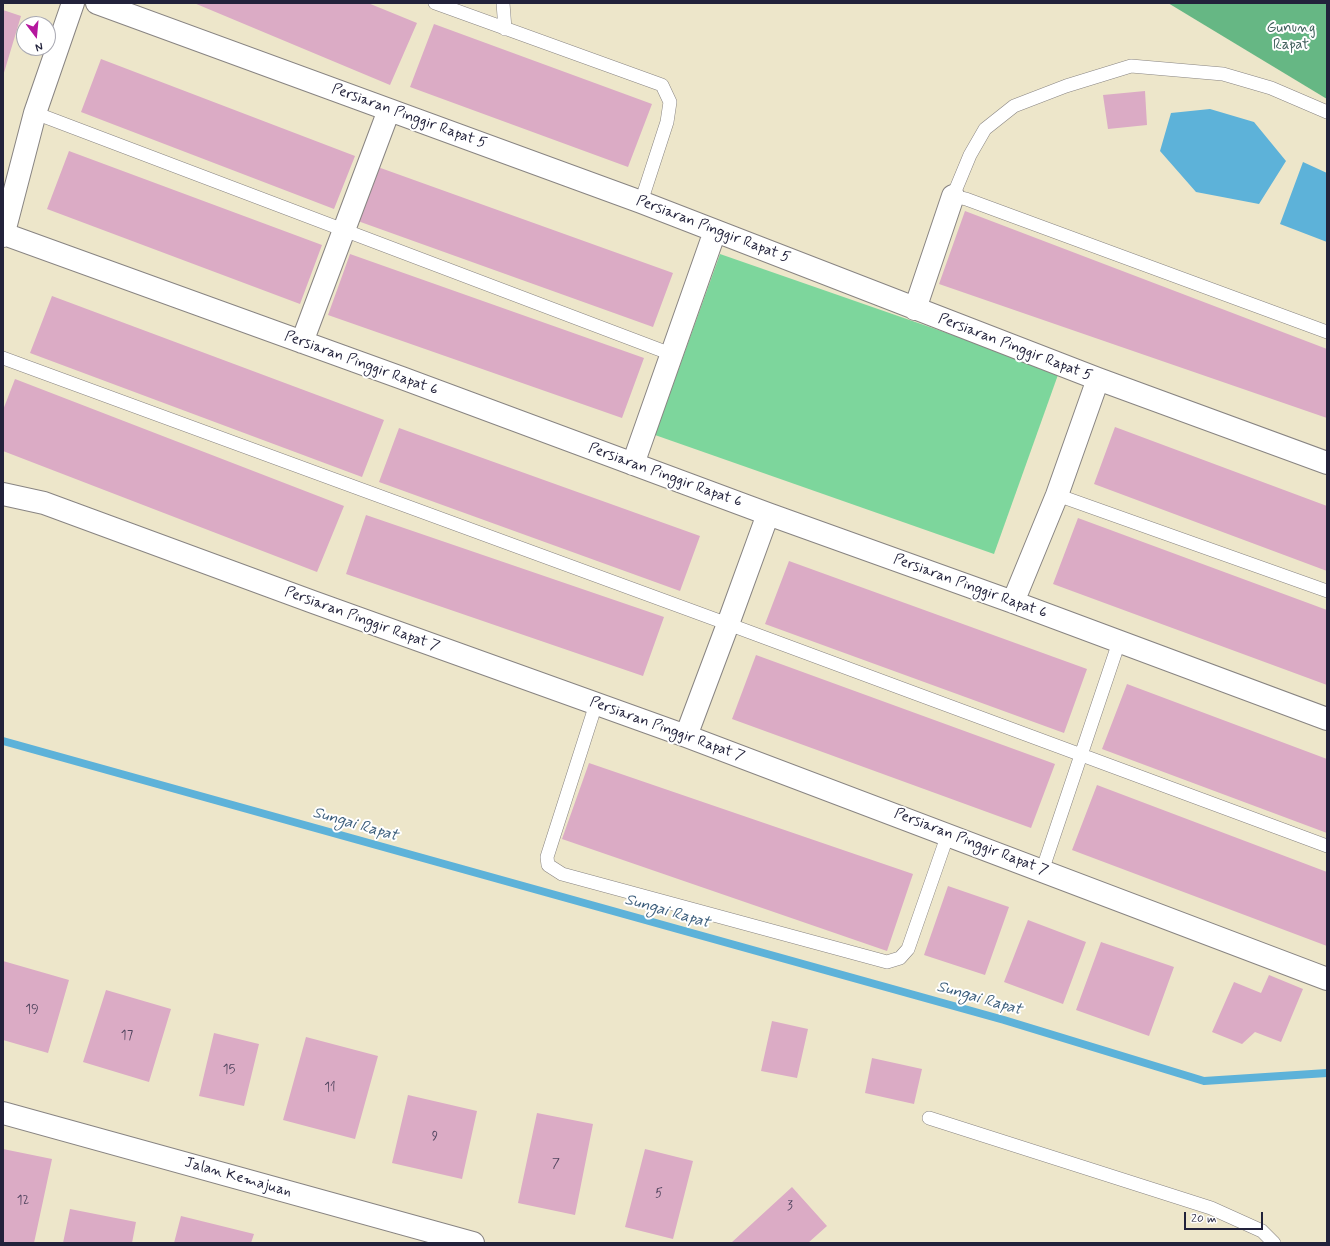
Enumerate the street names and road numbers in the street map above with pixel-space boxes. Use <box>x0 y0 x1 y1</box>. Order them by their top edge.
street label: Persiaran Pinggir Rapat 5 <box>329 81 489 153</box>
street label: Persiaran Pinggir Rapat 5 <box>633 192 793 268</box>
street label: Persiaran Pinggir Rapat 5 <box>935 310 1095 386</box>
street label: Persiaran Pinggir Rapat 6 <box>282 328 440 400</box>
street label: Persiaran Pinggir Rapat 6 <box>586 440 744 512</box>
street label: Persiaran Pinggir Rapat 6 <box>891 551 1049 623</box>
street label: Persiaran Pinggir Rapat 7 <box>282 584 442 656</box>
street label: Persiaran Pinggir Rapat 7 <box>587 694 747 766</box>
street label: Persiaran Pinggir Rapat 7 <box>891 805 1051 881</box>
street label: Jalan Kemajuan <box>182 1154 294 1202</box>

